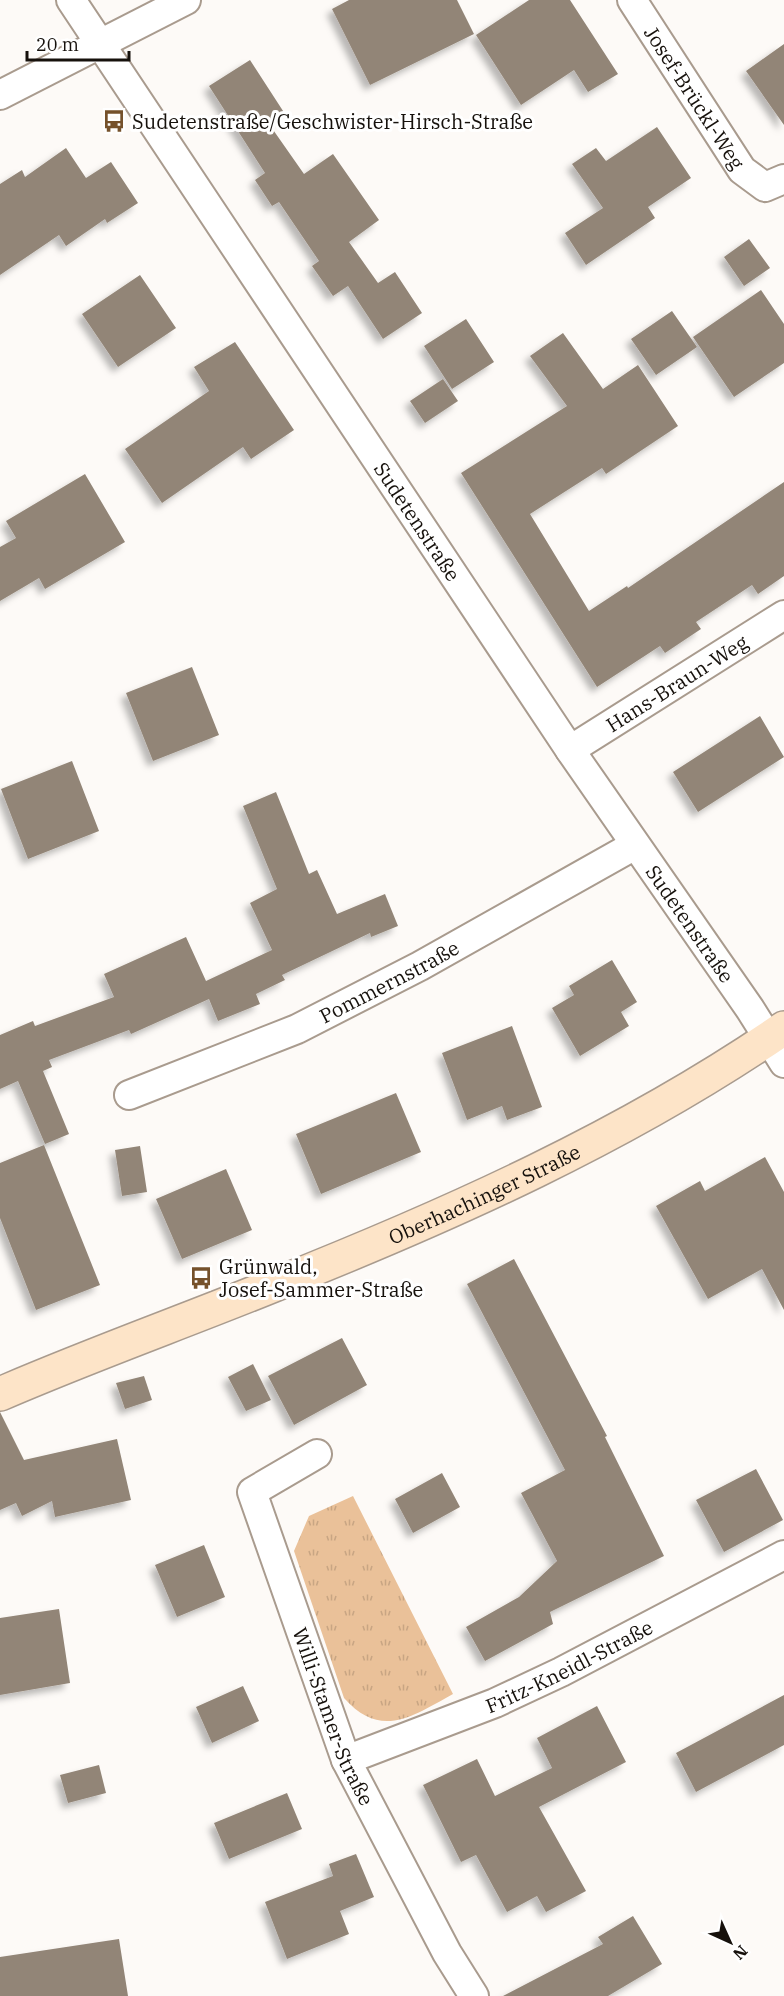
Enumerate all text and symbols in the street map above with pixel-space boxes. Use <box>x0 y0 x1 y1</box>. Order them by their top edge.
street label: Josef-Brückl-Weg <box>639 21 751 174</box>
scale bar <box>27 24 129 62</box>
text: 20 m <box>36 33 79 56</box>
bus stop icon: Sudetenstraße/Geschwister-Hirsch-Straße <box>101 108 127 134</box>
place label: Sudetenstraße/Geschwister-Hirsch-Straße <box>132 108 533 135</box>
street label: Sudetenstraße <box>368 456 467 586</box>
street label: Hans-Braun-Weg <box>601 628 753 738</box>
street label: Sudetenstraße <box>640 859 741 988</box>
street label: Pommernstraße <box>314 933 463 1029</box>
street label: Oberhachinger Straße <box>384 1137 585 1250</box>
place label: Grünwald, Josef-Sammer-Straße <box>219 1253 423 1303</box>
bus stop icon: Grünwald, Josef-Sammer-Straße <box>188 1265 214 1291</box>
street label: Fritz-Kneidl-Straße <box>481 1613 657 1719</box>
street label: Willi-Stamer-Straße <box>287 1624 381 1810</box>
north arrow <box>700 1912 760 1972</box>
text: N <box>729 1941 752 1964</box>

